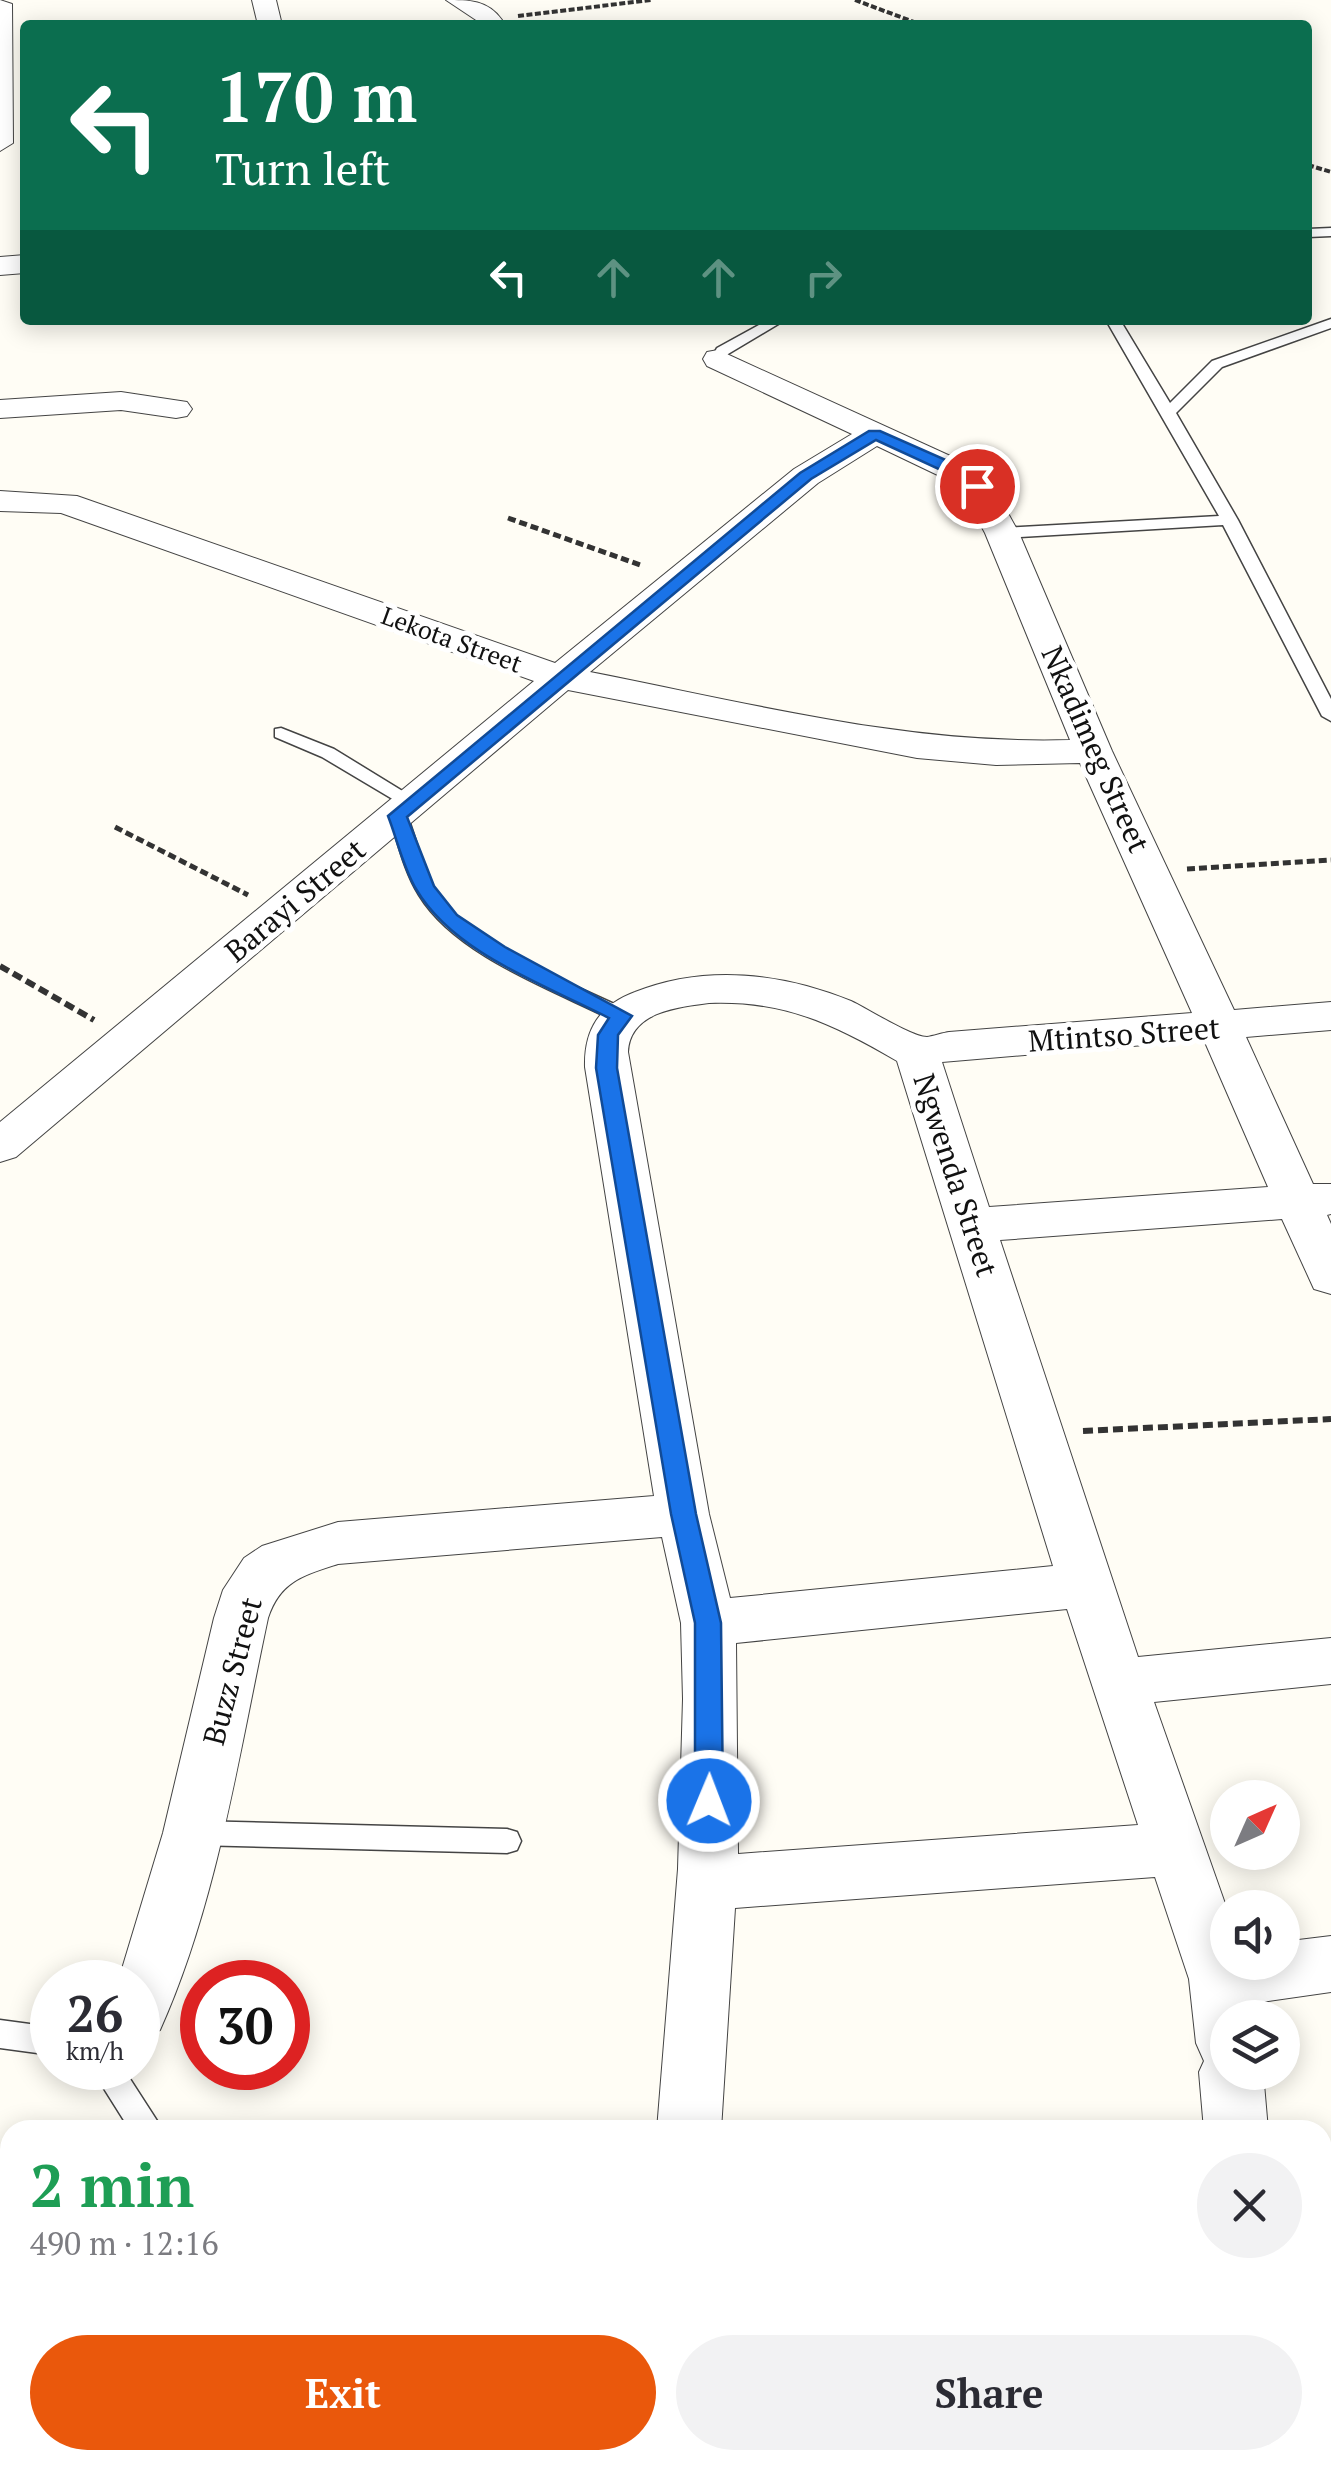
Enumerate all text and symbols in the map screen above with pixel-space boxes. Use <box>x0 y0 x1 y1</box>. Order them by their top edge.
text: 170 m <box>215 49 417 142</box>
icon: left <box>50 60 180 190</box>
text: Turn left <box>215 138 390 198</box>
icon: left <box>481 250 536 305</box>
icon: ahead <box>586 250 641 305</box>
icon: ahead <box>691 250 746 305</box>
icon: right <box>796 250 851 305</box>
pin <box>935 444 1020 529</box>
icon: arrive <box>950 459 1005 514</box>
street label: Lekota Street <box>377 598 527 680</box>
street label: Nkadimeg Street <box>1033 639 1159 859</box>
street label: Barayi Street <box>216 829 374 971</box>
street label: Mtintso Street <box>1027 1007 1221 1061</box>
street label: Ngwenda Street <box>904 1068 1008 1282</box>
street label: Buzz Street <box>193 1593 271 1749</box>
position arrow <box>657 1749 761 1853</box>
north arrow <box>1210 1780 1300 1870</box>
map controls <box>1210 1780 1300 2090</box>
button: sound <box>1210 1890 1300 1980</box>
speed limit sign: 30 <box>180 1960 310 2090</box>
text: 26 <box>67 1980 123 2046</box>
button: layers <box>1210 2000 1300 2090</box>
text: km/h <box>66 2034 124 2067</box>
text: 2 min <box>30 2145 194 2224</box>
button: close <box>1197 2153 1302 2258</box>
text: 490 m · 12:16 <box>30 2222 218 2264</box>
button: Exit <box>30 2335 656 2450</box>
button: Share <box>676 2335 1302 2450</box>

